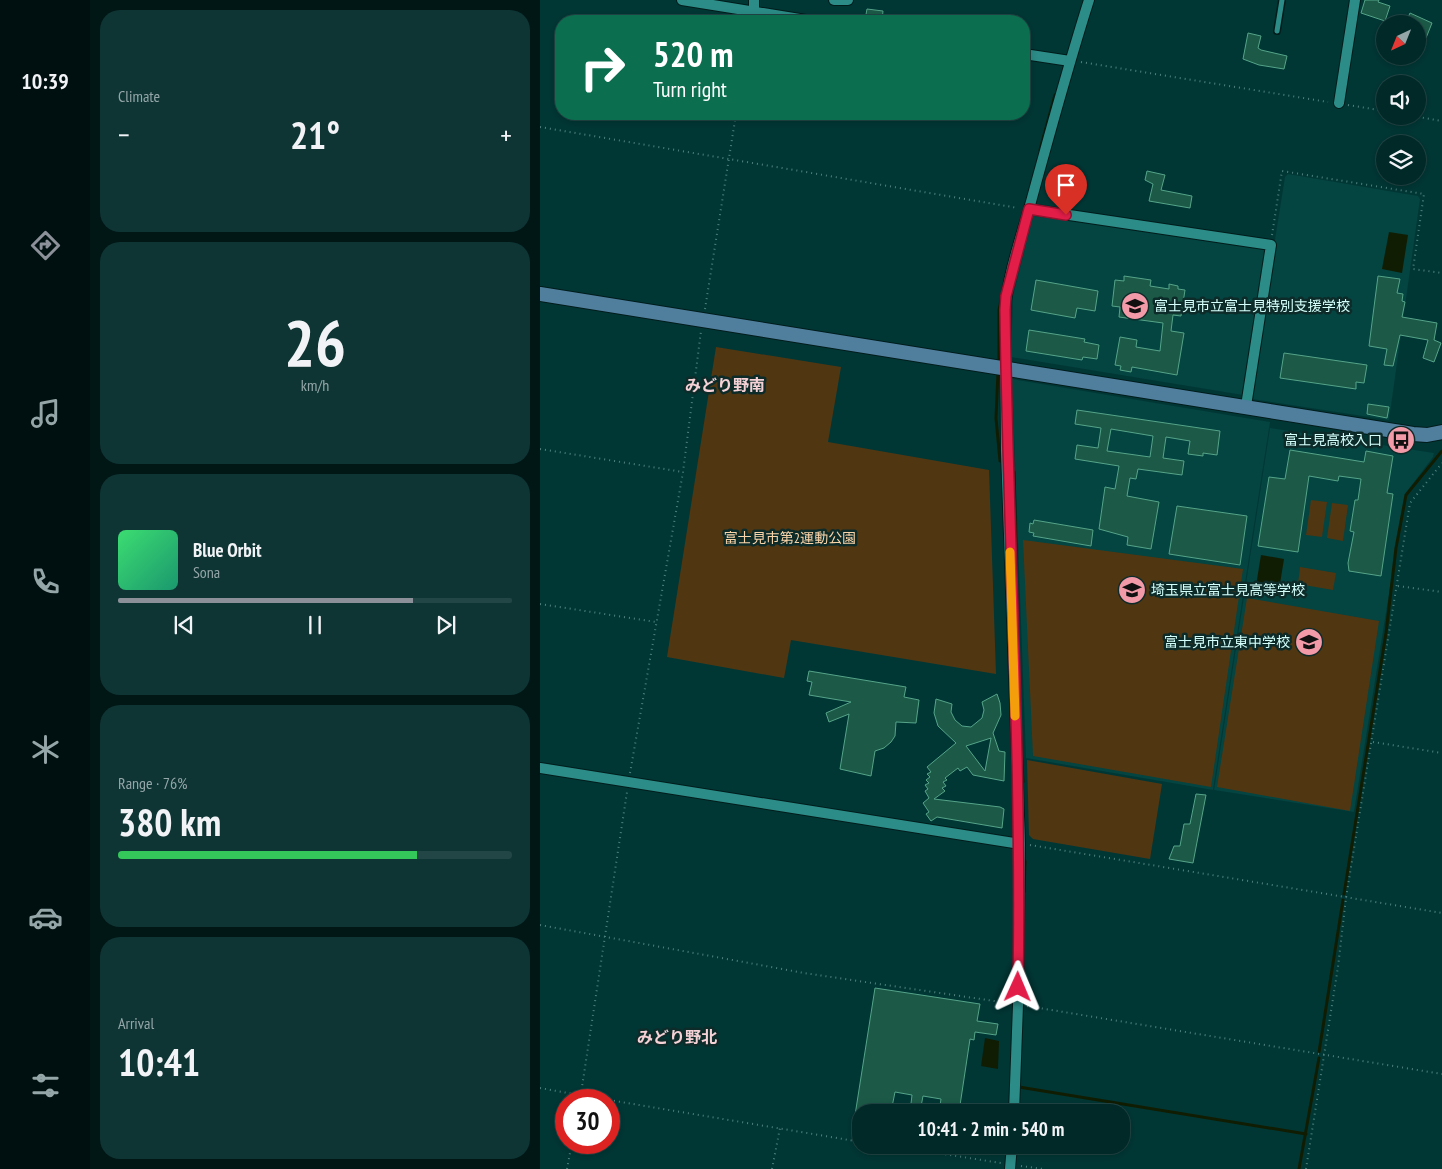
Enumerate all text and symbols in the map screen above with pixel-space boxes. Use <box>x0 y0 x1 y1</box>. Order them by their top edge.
north arrow <box>1376 15 1426 65</box>
map controls <box>1376 15 1426 185</box>
text: 520 m <box>653 31 734 77</box>
icon: right <box>570 35 635 100</box>
text: 10:39 <box>21 67 69 95</box>
text: Turn right <box>653 75 727 103</box>
button: sound <box>1376 75 1426 125</box>
text: Climate <box>118 86 160 106</box>
text: 21° <box>290 110 340 159</box>
text: − <box>118 116 130 153</box>
text: + <box>500 116 512 153</box>
button: layers <box>1376 135 1426 185</box>
pin <box>1045 164 1087 215</box>
icon: arrive <box>1052 171 1080 199</box>
icon: directions <box>28 228 63 263</box>
school or university icon: 富士見市立富士見特別支援学校 <box>1120 291 1150 321</box>
place label: 富士見市立富士見特別支援学校 <box>1154 297 1350 315</box>
text: 26 <box>284 300 346 384</box>
text: km/h <box>301 375 329 395</box>
district label: みどり野南 <box>685 375 765 395</box>
icon: music <box>28 396 63 431</box>
bus stop icon: 富士見高校入口 <box>1386 425 1416 455</box>
place label: 富士見高校入口 <box>1284 431 1382 449</box>
park label: 富士見市第2運動公園 <box>724 529 856 547</box>
text: Blue Orbit <box>193 538 262 562</box>
text: Sona <box>193 562 220 582</box>
icon: phone <box>28 564 63 599</box>
school or university icon: 埼玉県立富士見高等学校 <box>1117 575 1147 605</box>
place label: 埼玉県立富士見高等学校 <box>1151 581 1305 599</box>
icon: previous <box>170 611 198 639</box>
icon: pause <box>301 611 329 639</box>
icon: next <box>432 611 460 639</box>
school or university icon: 富士見市立東中学校 <box>1294 627 1324 657</box>
place label: 富士見市立東中学校 <box>1164 633 1290 651</box>
icon: climate <box>28 732 63 767</box>
text: Range · 76% <box>118 773 187 793</box>
text: 380 km <box>118 797 221 846</box>
icon: car <box>28 900 63 935</box>
position arrow <box>991 960 1043 1012</box>
text: Arrival <box>118 1013 154 1033</box>
district label: みどり野北 <box>637 1027 717 1047</box>
text: 10:41 <box>118 1037 200 1086</box>
icon: filters <box>28 1068 63 1103</box>
speed limit sign: 30 <box>555 1089 620 1154</box>
text: 10:41 · 2 min · 540 m <box>918 1117 1064 1141</box>

